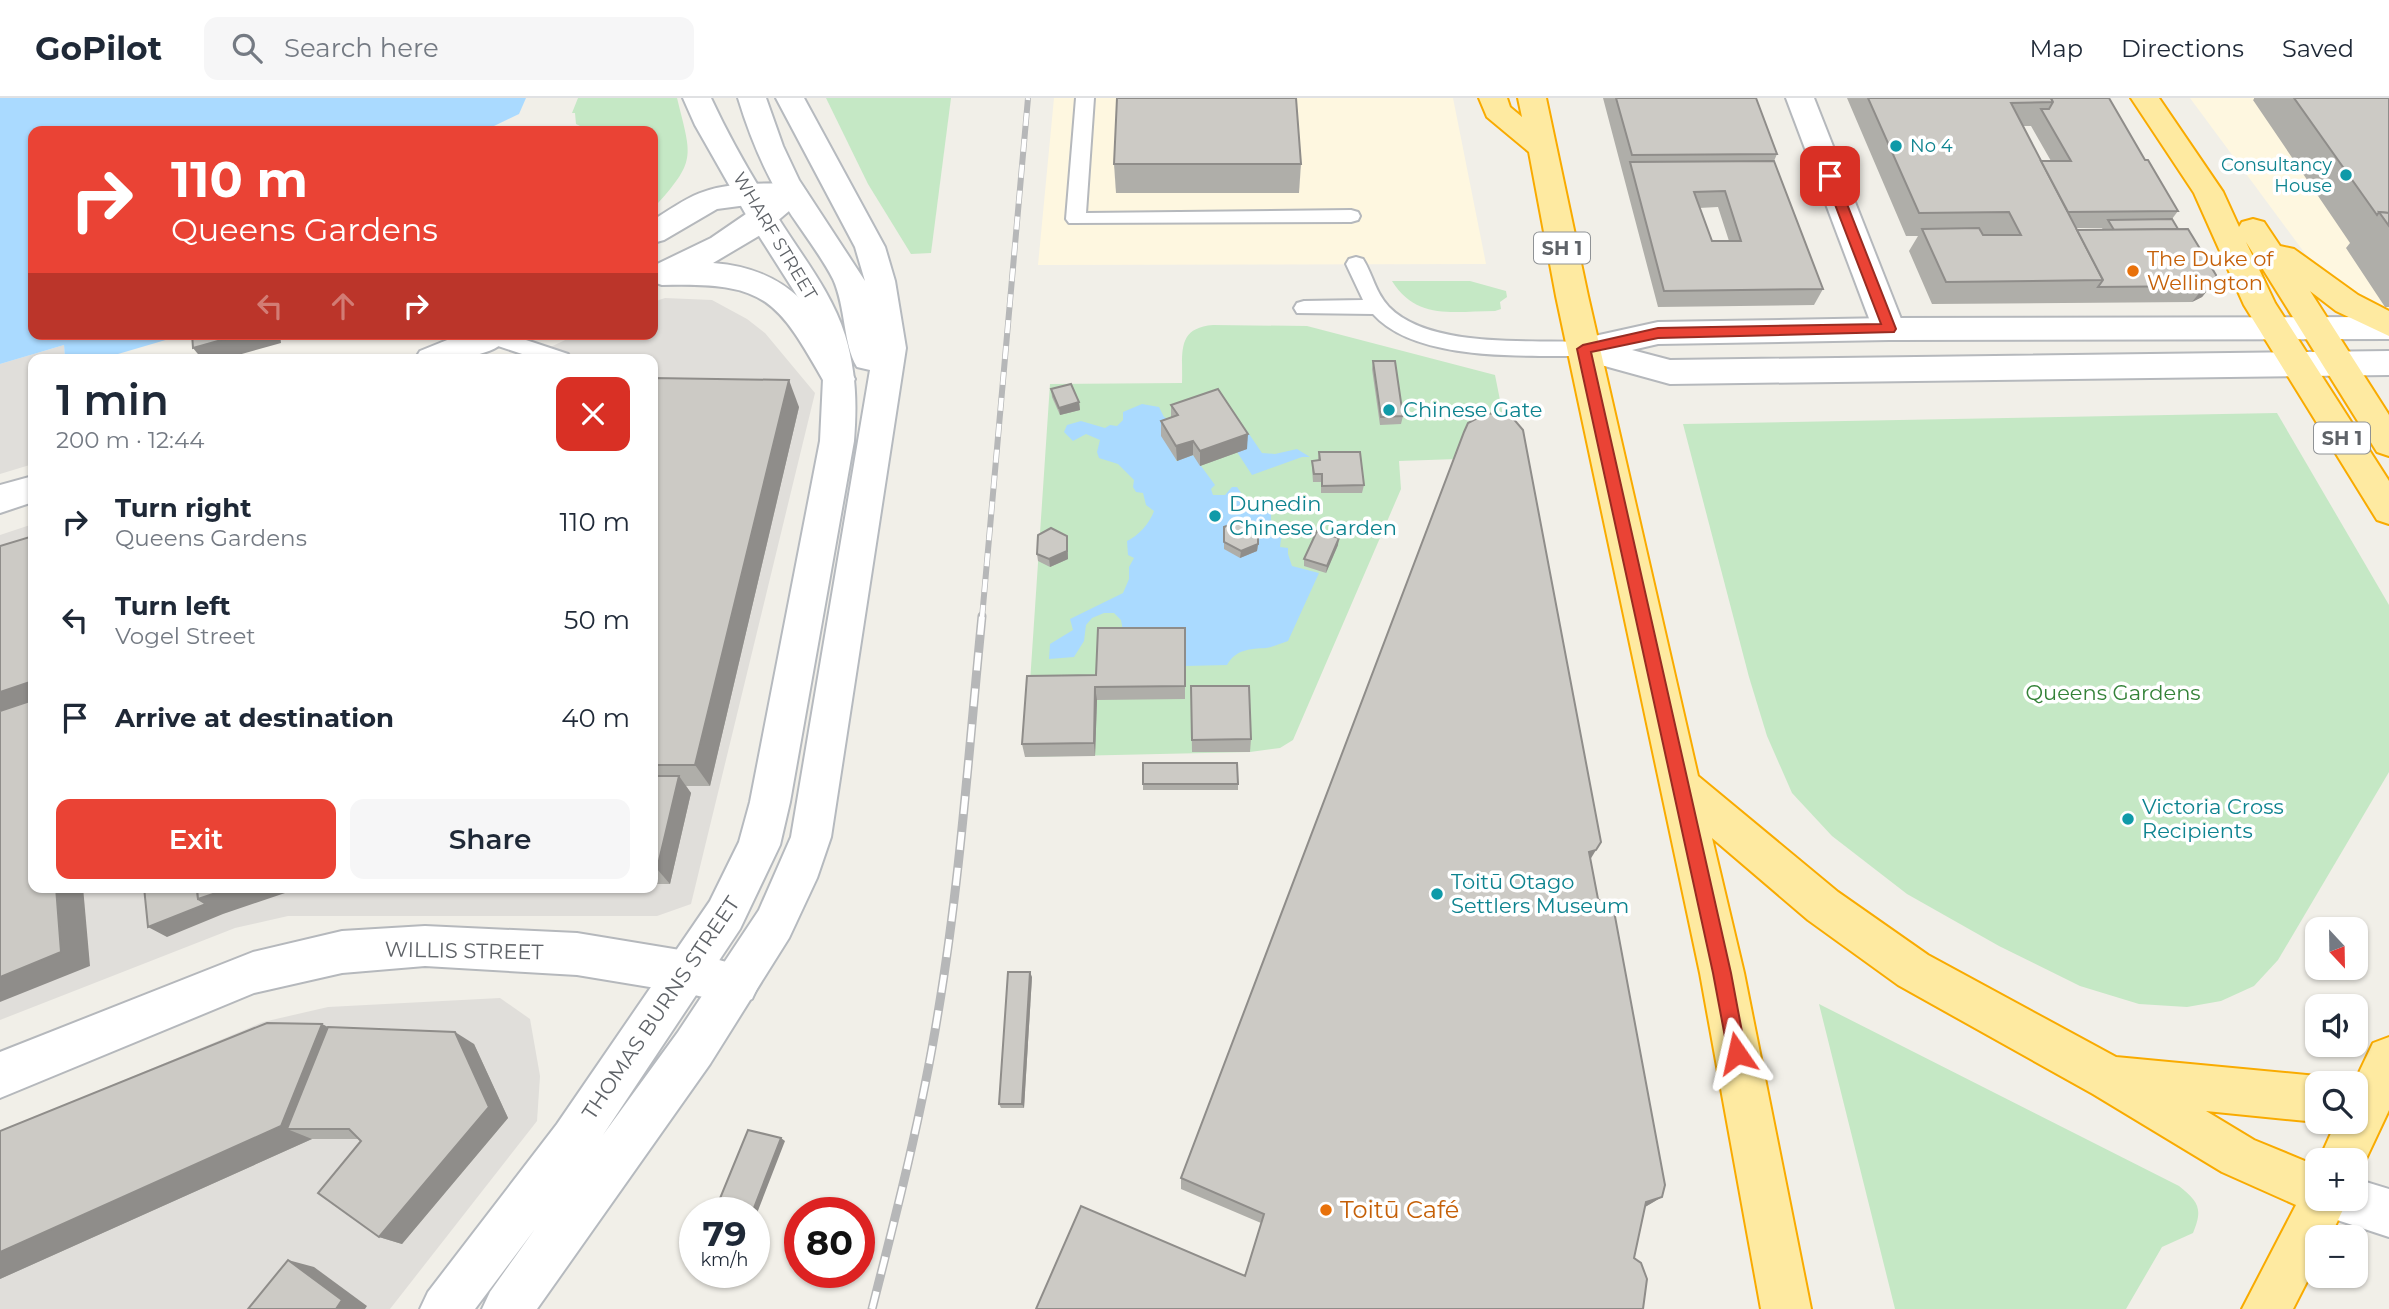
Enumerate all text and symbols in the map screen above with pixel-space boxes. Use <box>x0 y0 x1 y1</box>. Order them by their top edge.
search box <box>204 17 694 80</box>
text: GoPilot <box>35 28 162 68</box>
icon: search <box>228 29 266 67</box>
text: Search here <box>284 32 439 64</box>
text: Map <box>2030 34 2083 63</box>
text: Directions <box>2121 34 2244 63</box>
text: Saved <box>2282 34 2354 63</box>
place label: No 4 <box>1910 135 1953 157</box>
marker: No 4 <box>1888 138 1904 154</box>
pin <box>1800 146 1860 206</box>
text: 110 m <box>171 150 308 209</box>
icon: right <box>56 154 147 245</box>
place label: Consultancy House <box>2221 154 2332 197</box>
icon: arrive <box>1811 157 1849 195</box>
marker: Consultancy House <box>2338 167 2354 183</box>
street label: WHARF STREET <box>728 168 822 304</box>
text: Queens Gardens <box>171 210 438 249</box>
road number: SH 1 <box>1534 232 1590 264</box>
place label: The Duke of Wellington <box>2147 246 2274 295</box>
marker: The Duke of Wellington <box>2125 263 2141 279</box>
icon: left <box>251 287 289 325</box>
icon: ahead <box>324 287 362 325</box>
icon: right <box>397 287 435 325</box>
text: 1 min <box>56 374 169 426</box>
button: close <box>556 377 630 451</box>
place label: Chinese Gate <box>1403 397 1542 422</box>
marker: Chinese Gate <box>1381 402 1397 418</box>
road number: SH 1 <box>2314 422 2370 454</box>
text: 200 m · 12:44 <box>56 426 204 454</box>
place label: Dunedin Chinese Garden <box>1229 491 1397 540</box>
text: Turn right <box>115 492 251 524</box>
icon: right <box>56 503 94 541</box>
text: 110 m <box>560 506 630 538</box>
marker: Dunedin Chinese Garden <box>1207 508 1223 524</box>
text: Queens Gardens <box>115 524 307 552</box>
text: Turn left <box>115 590 231 622</box>
icon: left <box>56 601 94 639</box>
text: 50 m <box>564 604 630 636</box>
text: Vogel Street <box>115 622 256 650</box>
park label: Queens Gardens <box>2025 680 2201 705</box>
icon: arrive <box>56 699 94 737</box>
text: Arrive at destination <box>115 702 394 734</box>
text: 40 m <box>561 702 630 734</box>
place label: Victoria Cross Recipients <box>2142 794 2284 843</box>
button: Exit <box>56 799 336 879</box>
button: Share <box>350 799 630 879</box>
marker: Victoria Cross Recipients <box>2120 811 2136 827</box>
place label: Toitū Otago Settlers Museum <box>1451 869 1629 918</box>
marker: Toitū Otago Settlers Museum <box>1429 886 1445 902</box>
street label: THOMAS BURNS STREET <box>577 891 745 1124</box>
north arrow <box>2305 917 2368 980</box>
map controls <box>2305 917 2368 1288</box>
street label: WILLIS STREET <box>384 937 544 964</box>
button: sound <box>2305 994 2368 1057</box>
position arrow <box>1700 1016 1774 1090</box>
button: search <box>2305 1071 2368 1134</box>
button: + <box>2305 1148 2368 1211</box>
place label: Toitū Café <box>1340 1195 1459 1224</box>
speed limit sign: 80 <box>784 1197 875 1288</box>
marker: Toitū Café <box>1318 1202 1334 1218</box>
text: 79 <box>702 1212 746 1255</box>
button: − <box>2305 1225 2368 1288</box>
text: km/h <box>700 1249 749 1271</box>

